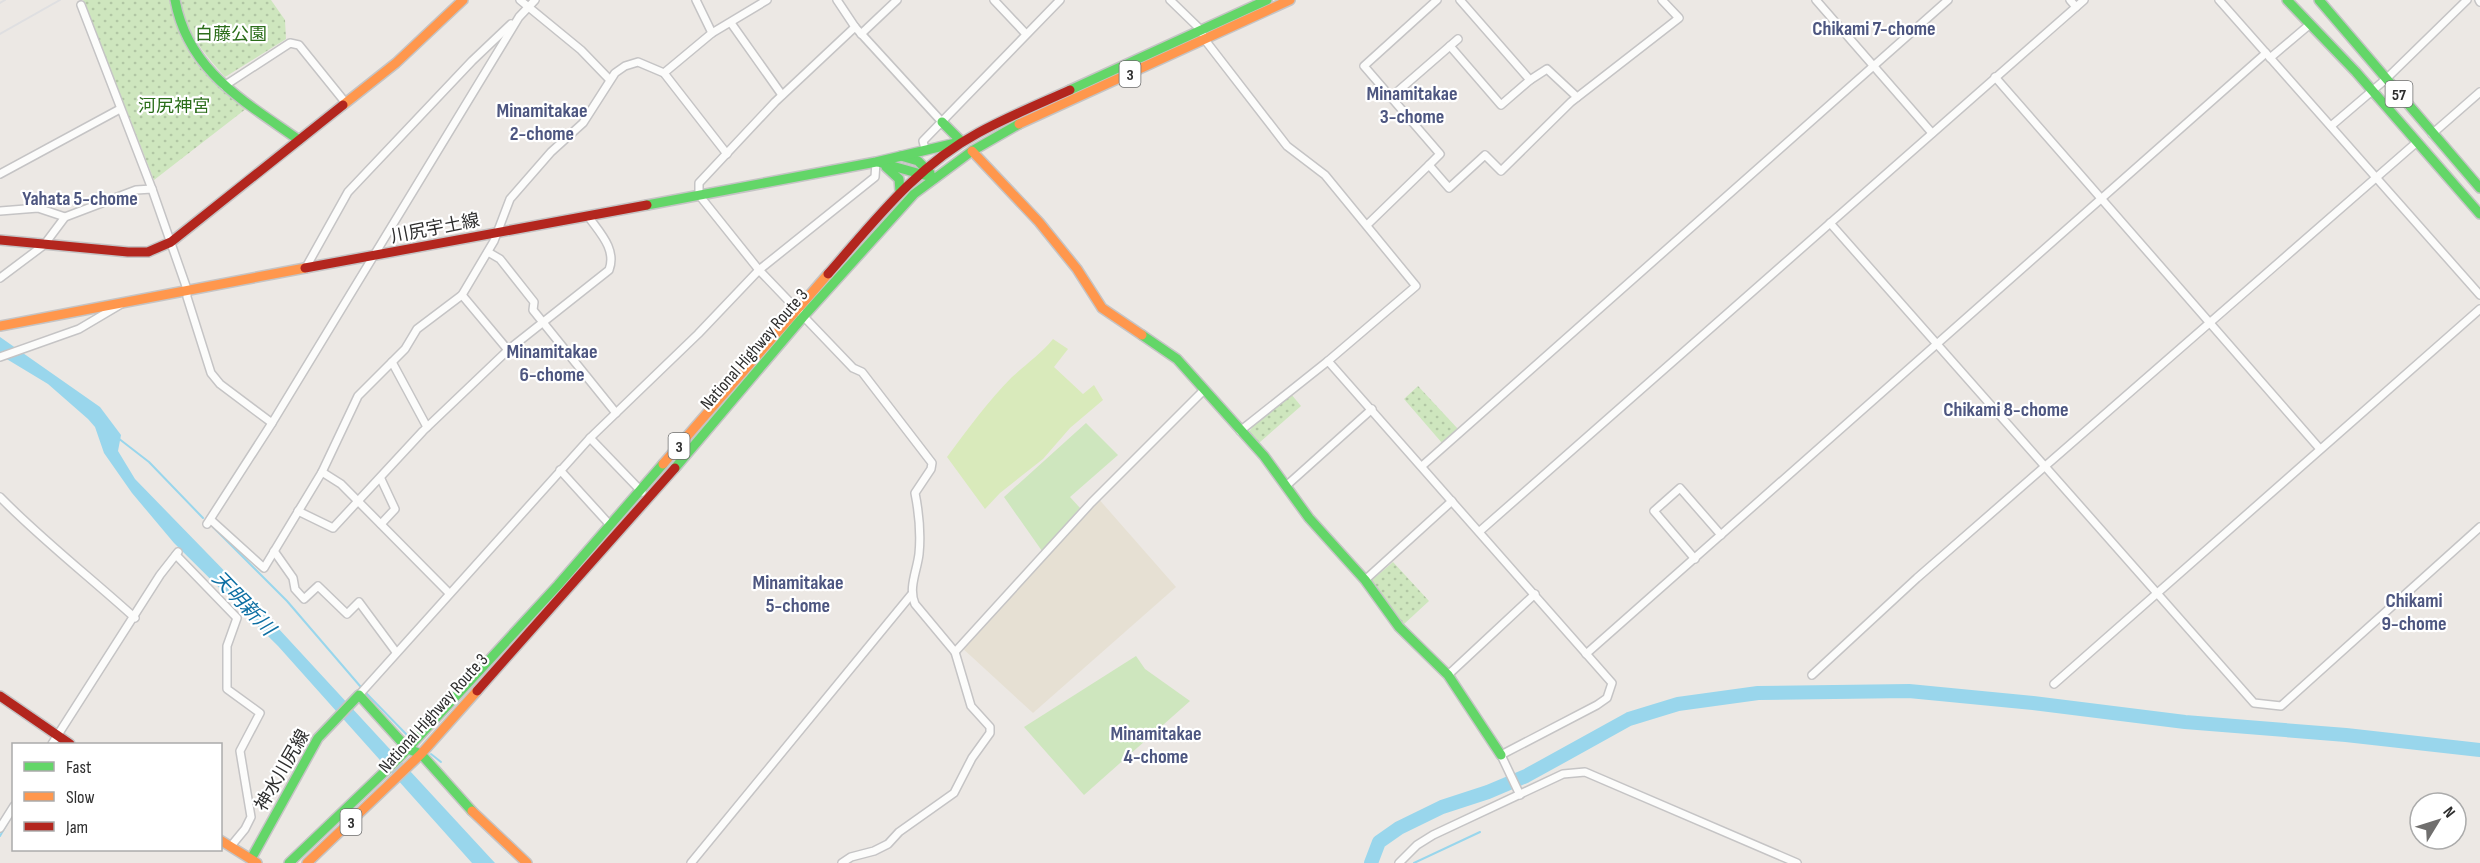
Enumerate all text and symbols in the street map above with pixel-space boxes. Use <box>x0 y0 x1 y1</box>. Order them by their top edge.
district label: Chikami 7-chome <box>1812 17 1936 41</box>
park label: 白藤公園 <box>195 24 267 45</box>
road number: 3 <box>1120 61 1140 87</box>
road number: 57 <box>2386 81 2412 107</box>
district label: Minamitakae 3-chome <box>1367 82 1457 129</box>
park label: 河尻神宮 <box>138 96 210 117</box>
district label: Minamitakae 2-chome <box>497 99 587 146</box>
district label: Yahata 5-chome <box>22 187 138 211</box>
street label: 川尻宇土線 <box>389 210 481 247</box>
street label: National Highway Route 3 <box>696 285 813 414</box>
district label: Minamitakae 6-chome <box>507 340 597 387</box>
district label: Chikami 8-chome <box>1943 398 2069 422</box>
road number: 3 <box>668 433 690 459</box>
water label: 天明新川 <box>207 567 281 642</box>
district label: Minamitakae 5-chome <box>753 571 843 618</box>
district label: Chikami 9-chome <box>2381 589 2447 636</box>
street label: National Highway Route 3 <box>374 649 492 777</box>
district label: Minamitakae 4-chome <box>1111 722 1201 769</box>
street label: 神水川尻線 <box>251 726 314 814</box>
legend <box>12 743 222 851</box>
text: Fast <box>66 757 92 778</box>
text: Slow <box>66 787 95 808</box>
north arrow <box>2408 791 2468 851</box>
text: N <box>2439 803 2459 822</box>
road number: 3 <box>340 809 362 835</box>
text: Jam <box>65 817 88 838</box>

